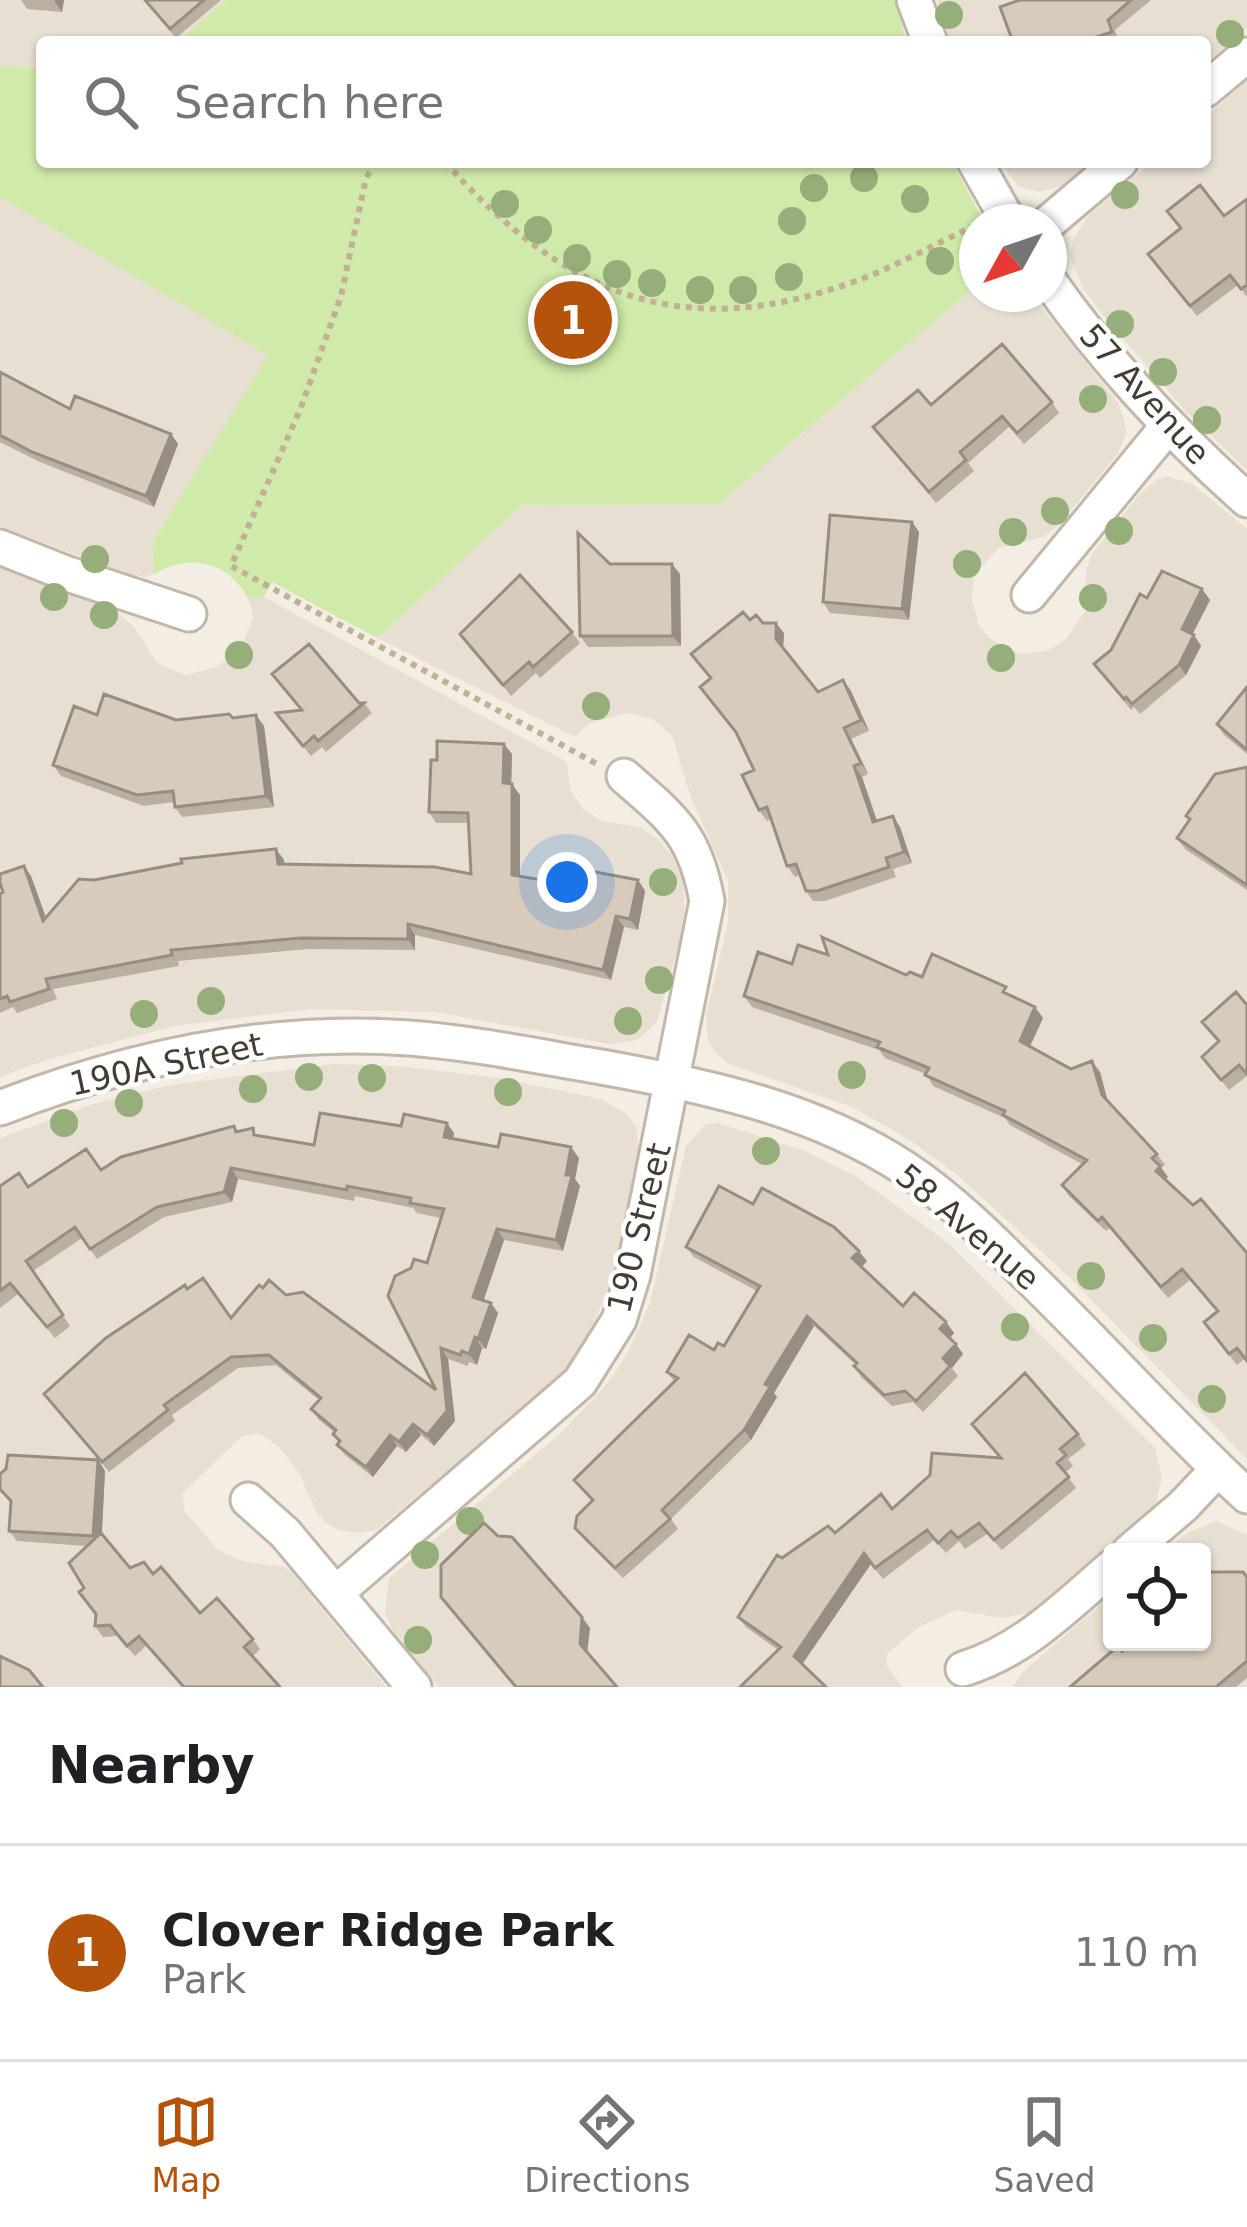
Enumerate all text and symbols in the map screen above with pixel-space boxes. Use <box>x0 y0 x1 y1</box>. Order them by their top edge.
search box <box>36 36 1211 168</box>
icon: search <box>78 69 144 135</box>
text: Search here <box>174 76 444 129</box>
north arrow <box>959 204 1067 312</box>
pin: 1 <box>534 275 612 365</box>
street label: 57 Avenue <box>1072 316 1218 472</box>
your location <box>537 852 597 912</box>
street label: 190A Street <box>66 1025 266 1103</box>
street label: 190 Street <box>599 1139 679 1317</box>
street label: 58 Avenue <box>888 1156 1048 1298</box>
map controls <box>1103 1543 1211 1651</box>
button: locate <box>1103 1543 1211 1651</box>
text: Nearby <box>48 1736 255 1795</box>
text: Clover Ridge Park <box>162 1904 614 1957</box>
text: 1 <box>73 1930 101 1975</box>
text: 110 m <box>1074 1930 1199 1975</box>
text: Park <box>162 1957 246 2002</box>
tab: Map <box>152 2089 221 2200</box>
tab: Directions <box>524 2089 690 2200</box>
tab: Saved <box>994 2089 1095 2200</box>

